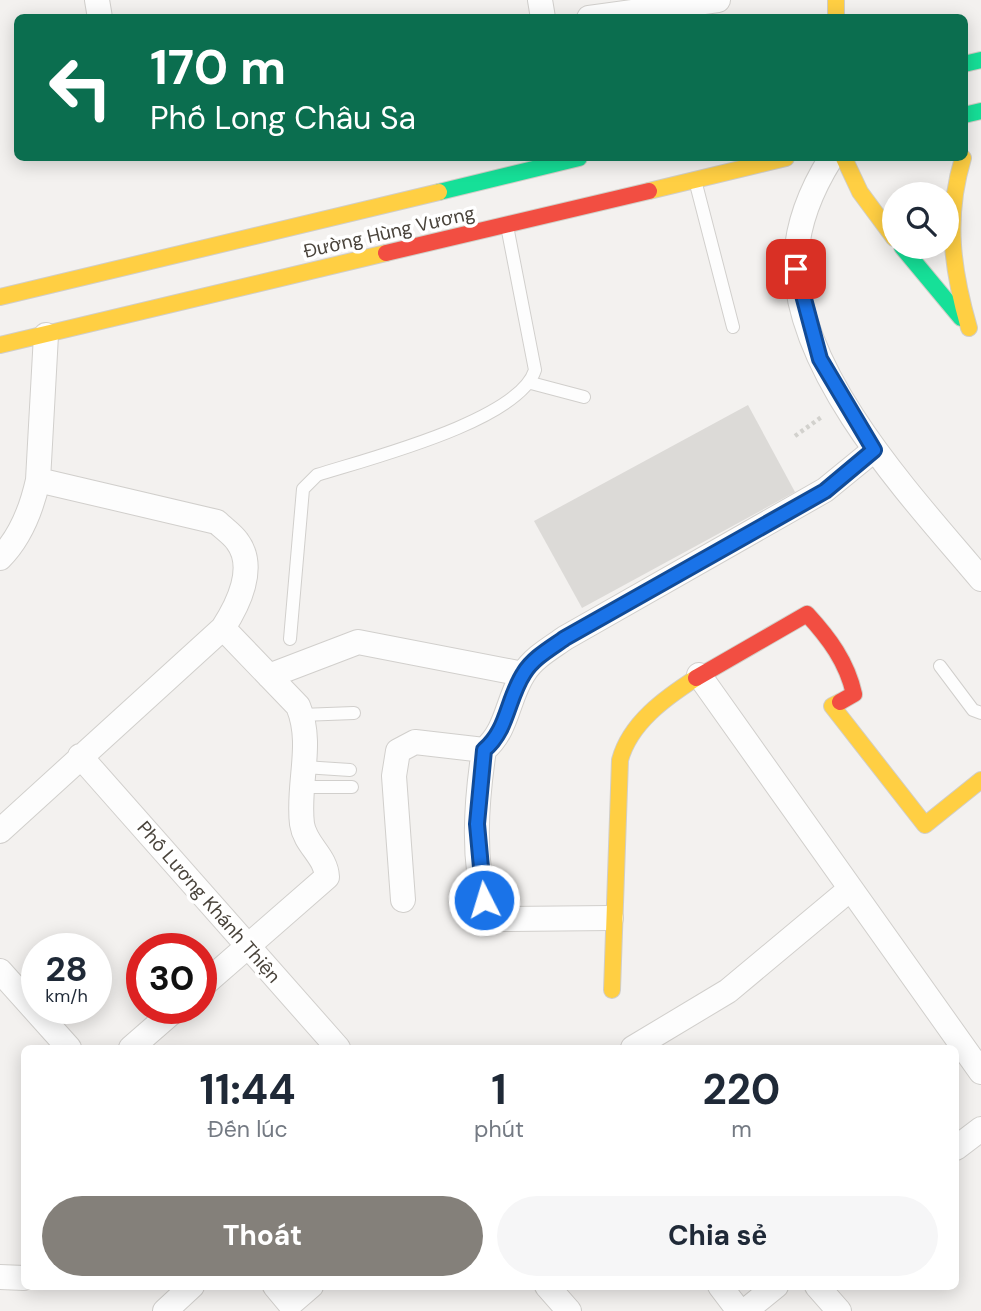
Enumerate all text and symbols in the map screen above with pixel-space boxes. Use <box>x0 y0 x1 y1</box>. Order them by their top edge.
text: 170 m <box>150 35 286 99</box>
icon: left <box>35 42 126 133</box>
text: Phố Long Châu Sa <box>150 97 416 139</box>
map controls <box>882 182 959 259</box>
button: search <box>882 182 959 259</box>
street label: Đường Hùng Vương <box>301 200 477 264</box>
pin <box>766 239 826 299</box>
icon: arrive <box>777 250 815 288</box>
street label: Phố Lương Khánh Thiện <box>132 816 286 988</box>
position arrow <box>447 863 521 937</box>
speed limit sign: 30 <box>126 933 217 1024</box>
text: 28 <box>45 946 88 992</box>
text: km/h <box>45 984 88 1008</box>
text: 11:44 <box>200 1062 295 1117</box>
text: 1 <box>491 1062 507 1117</box>
text: 220 <box>703 1062 780 1117</box>
text: Đến lúc <box>207 1114 288 1144</box>
text: phút <box>474 1114 524 1144</box>
text: m <box>731 1114 752 1144</box>
button: Thoát <box>42 1196 483 1276</box>
button: Chia sẻ <box>497 1196 938 1276</box>

